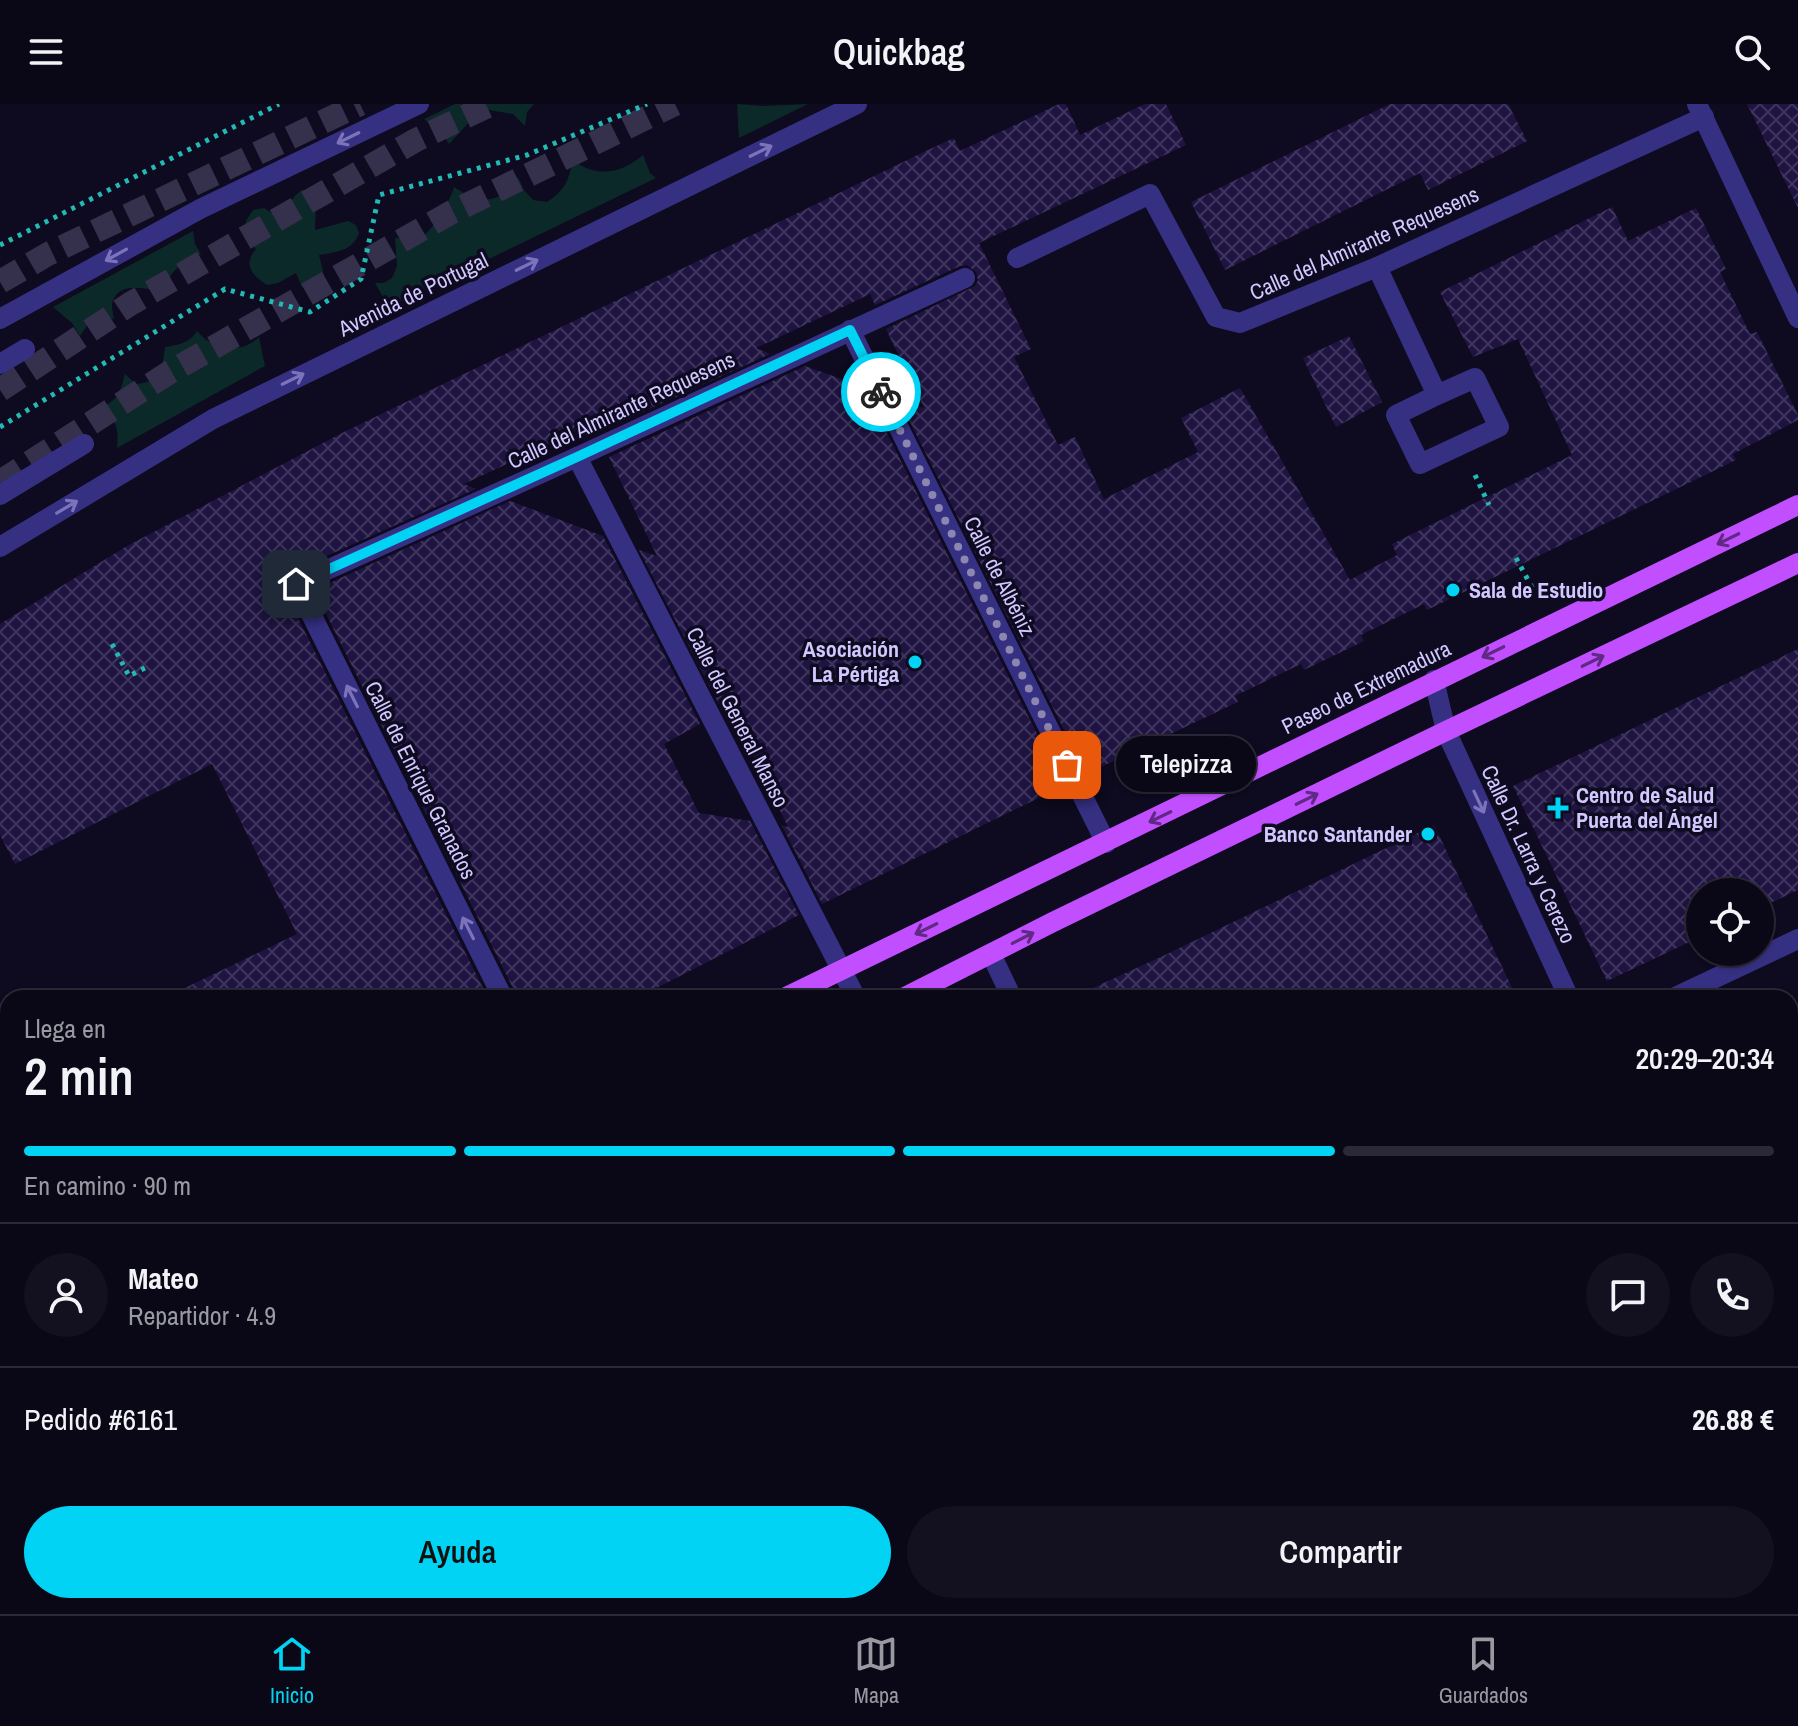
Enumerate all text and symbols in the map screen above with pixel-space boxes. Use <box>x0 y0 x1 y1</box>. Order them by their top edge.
text: Quickbag <box>833 28 965 76</box>
icon: menu <box>24 30 68 74</box>
icon: search <box>1730 30 1774 74</box>
one-way arrow <box>337 131 361 146</box>
one-way arrow <box>748 143 772 158</box>
street label: Calle del Almirante Requesens <box>1245 179 1483 307</box>
street label: Avenida de Portugal <box>332 245 493 344</box>
one-way arrow <box>105 248 129 264</box>
one-way arrow <box>514 257 538 273</box>
street label: Calle del Almirante Requesens <box>502 344 740 476</box>
courier <box>841 352 921 432</box>
icon: bike <box>859 370 903 414</box>
one-way arrow <box>281 371 305 387</box>
one-way arrow <box>55 498 78 514</box>
street label: Calle de Albéniz <box>957 511 1043 641</box>
one-way arrow <box>1716 532 1740 547</box>
pin <box>262 550 330 618</box>
icon: home <box>274 562 318 606</box>
place label: Sala de Estudio <box>1469 575 1603 605</box>
marker: Sala de Estudio <box>1444 581 1462 599</box>
street label: Calle del General Manso <box>680 622 796 812</box>
street label: Paseo de Extremadura <box>1277 633 1455 741</box>
place label: Asociación La Pértiga <box>803 634 899 689</box>
one-way arrow <box>1482 644 1506 660</box>
marker: Asociación La Pértiga <box>906 653 924 671</box>
one-way arrow <box>1580 653 1604 668</box>
street label: Calle de Enrique Granados <box>358 676 484 884</box>
one-way arrow <box>344 684 359 708</box>
pin <box>1033 731 1101 799</box>
callout: Telepizza <box>1115 737 1255 793</box>
icon: bag <box>1045 743 1089 787</box>
text: Telepizza <box>1140 746 1232 781</box>
street label: Calle Dr. Larra y Cerezo <box>1475 760 1583 948</box>
place label: Centro de Salud Puerta del Ángel <box>1576 780 1718 835</box>
one-way arrow <box>1472 789 1487 813</box>
one-way arrow <box>1294 791 1318 806</box>
marker: Centro de Salud Puerta del Ángel <box>1547 797 1569 819</box>
one-way arrow <box>1149 809 1173 825</box>
place label: Banco Santander <box>1264 819 1412 849</box>
marker: Banco Santander <box>1419 825 1437 843</box>
map controls <box>1686 878 1774 966</box>
button: locate <box>1686 878 1774 966</box>
one-way arrow <box>460 917 476 941</box>
one-way arrow <box>914 922 938 937</box>
one-way arrow <box>1010 929 1034 945</box>
text: Llega en <box>24 1011 106 1046</box>
text: 20:29–20:34 <box>1635 1038 1774 1078</box>
text: 2 min <box>24 1041 134 1111</box>
text: En camino · 90 m <box>24 1168 191 1203</box>
button: person <box>24 1253 108 1337</box>
button: chat <box>1586 1253 1670 1337</box>
button: phone <box>1690 1253 1774 1337</box>
text: Mateo <box>128 1258 199 1298</box>
text: Repartidor · 4.9 <box>128 1298 276 1333</box>
text: Pedido #6161 <box>24 1399 177 1439</box>
text: 26.88 € <box>1692 1399 1774 1439</box>
button: Ayuda <box>24 1506 891 1598</box>
button: Compartir <box>907 1506 1774 1598</box>
tab: Inicio <box>270 1632 314 1710</box>
tab: Mapa <box>854 1632 899 1710</box>
tab: Guardados <box>1439 1632 1528 1710</box>

